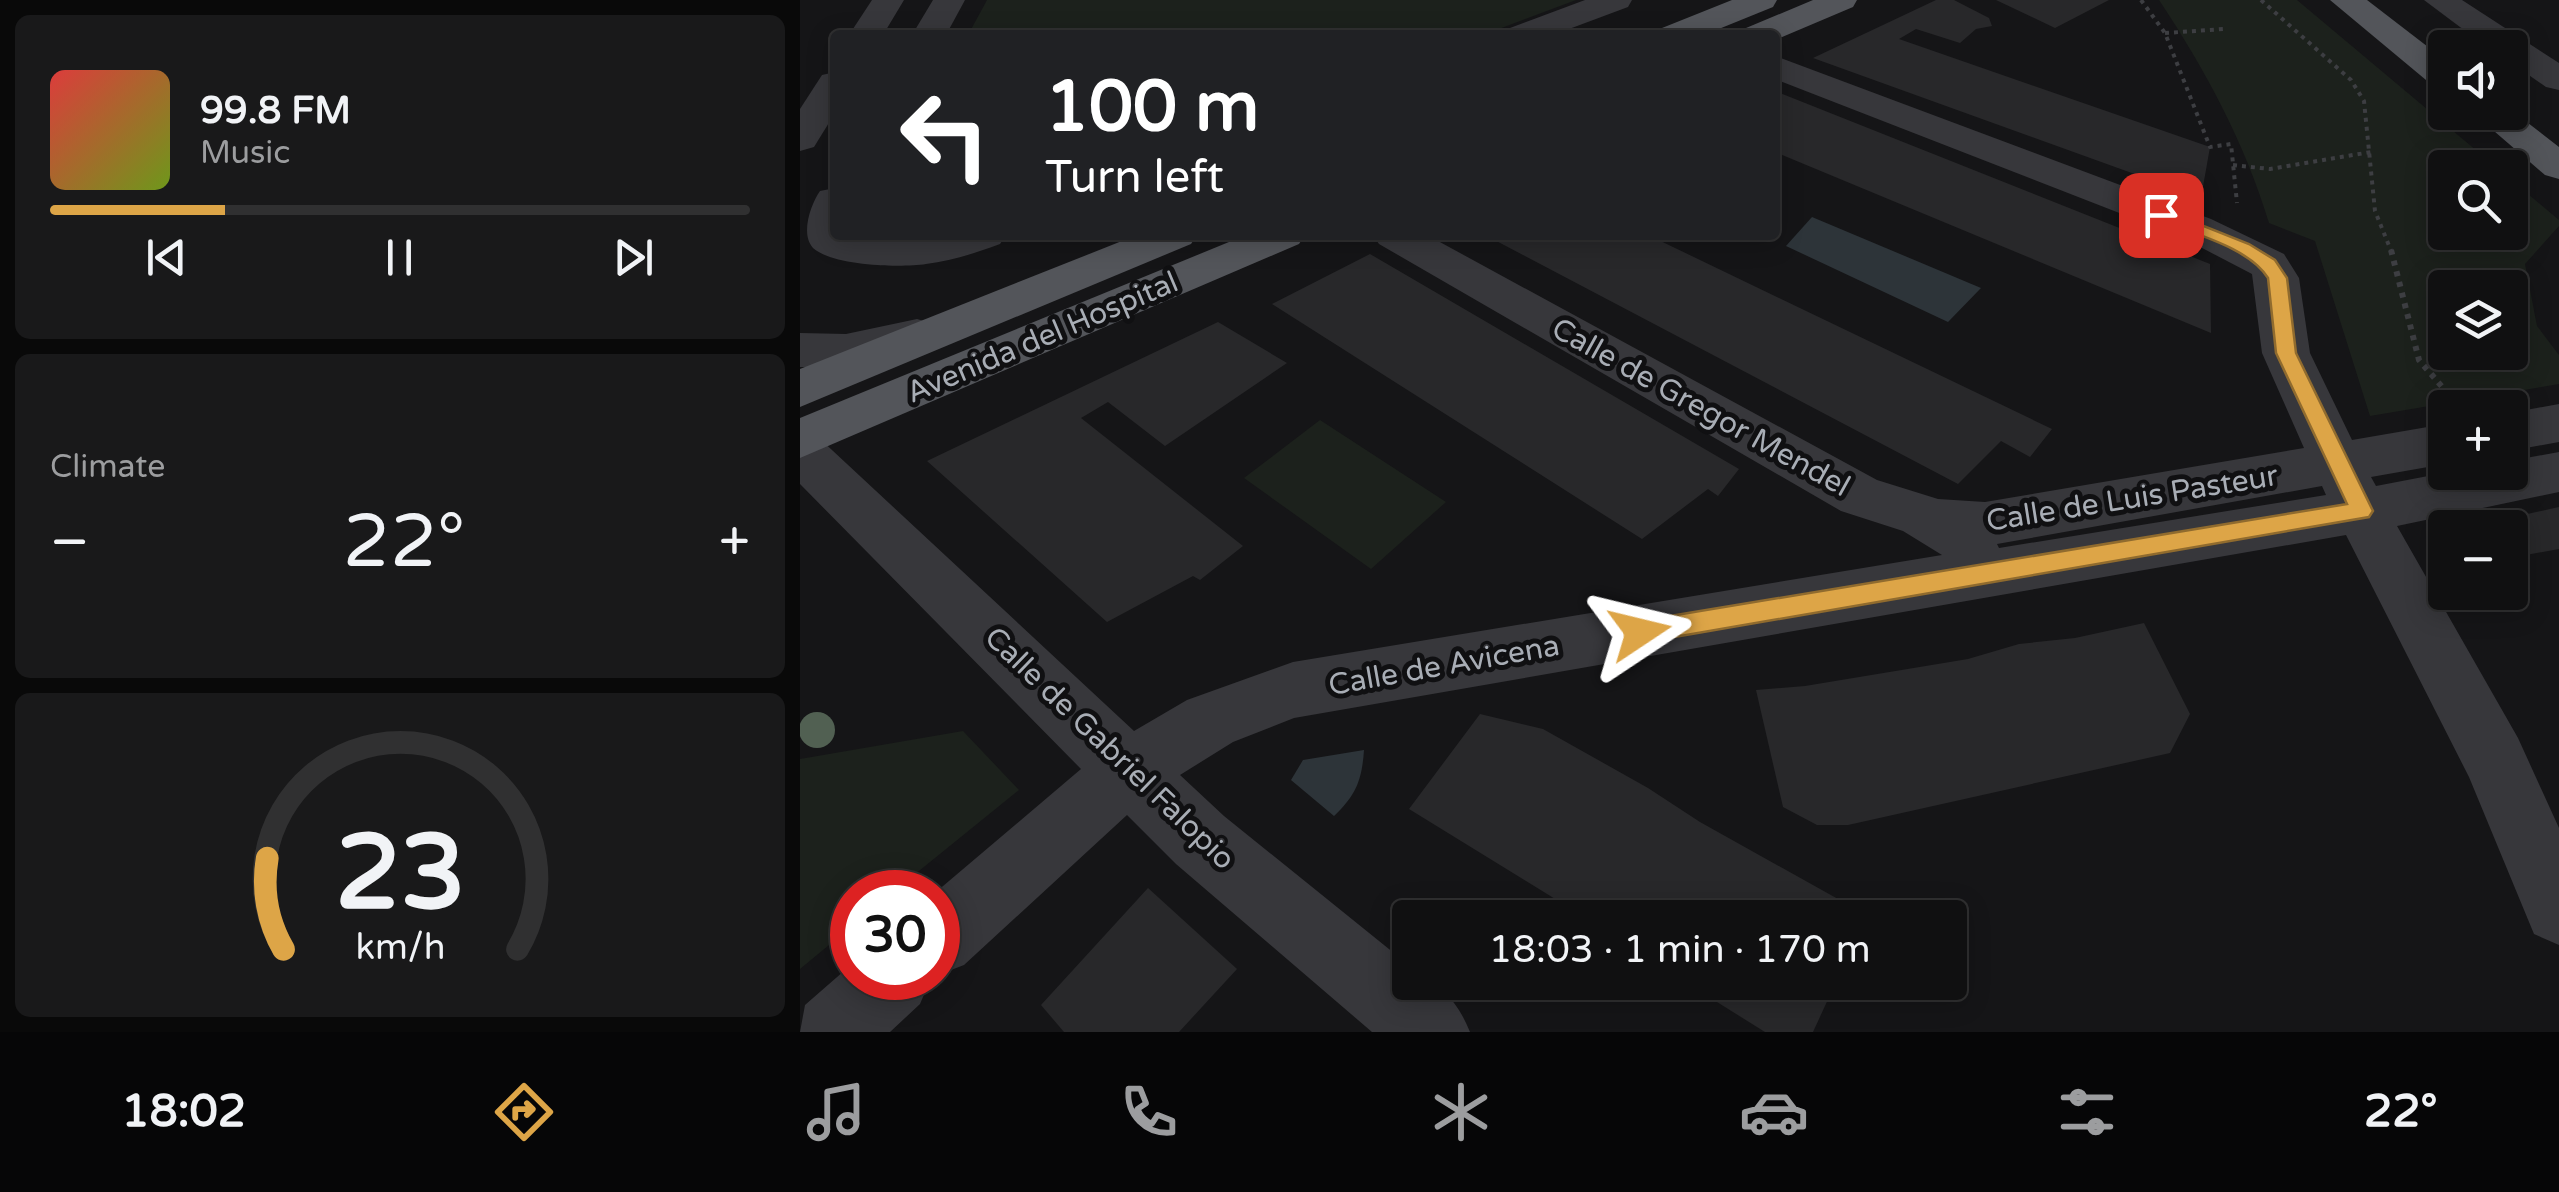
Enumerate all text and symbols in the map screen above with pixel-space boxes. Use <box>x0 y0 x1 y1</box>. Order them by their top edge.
map controls <box>2428 30 2528 610</box>
button: sound <box>2428 30 2528 130</box>
text: 100 m <box>1045 66 1259 150</box>
icon: left <box>880 70 1010 200</box>
text: 99.8 FM <box>200 88 351 134</box>
text: Music <box>200 134 290 172</box>
button: search <box>2428 150 2528 250</box>
text: Turn left <box>1045 151 1224 205</box>
pin <box>2119 173 2204 258</box>
icon: arrive <box>2134 188 2189 243</box>
icon: previous <box>139 230 194 285</box>
icon: pause <box>372 230 427 285</box>
icon: next <box>606 230 661 285</box>
street label: Avenida del Hospital <box>901 263 1184 411</box>
button: layers <box>2428 270 2528 370</box>
street label: Calle de Gregor Mendel <box>1545 310 1856 505</box>
button: + <box>2428 390 2528 490</box>
text: Climate <box>50 448 165 486</box>
street label: Calle de Luis Pasteur <box>1984 457 2281 540</box>
text: 22° <box>343 497 465 587</box>
text: − <box>50 510 89 576</box>
text: + <box>719 510 750 576</box>
button: − <box>2428 510 2528 610</box>
position arrow <box>1588 580 1692 684</box>
street label: Calle de Gabriel Falopio <box>977 619 1243 878</box>
street label: Calle de Avicena <box>1326 627 1562 704</box>
text: 23 <box>335 812 465 937</box>
speed limit sign: 30 <box>830 870 960 1000</box>
text: km/h <box>355 926 445 969</box>
text: 18:03 · 1 min · 170 m <box>1488 927 1871 973</box>
icon: directions <box>489 1077 559 1147</box>
icon: music <box>801 1077 871 1147</box>
icon: phone <box>1114 1077 1184 1147</box>
icon: climate <box>1426 1077 1496 1147</box>
icon: car <box>1739 1077 1809 1147</box>
icon: filters <box>2052 1077 2122 1147</box>
text: 18:02 <box>121 1085 246 1139</box>
text: 22° <box>2364 1085 2438 1139</box>

